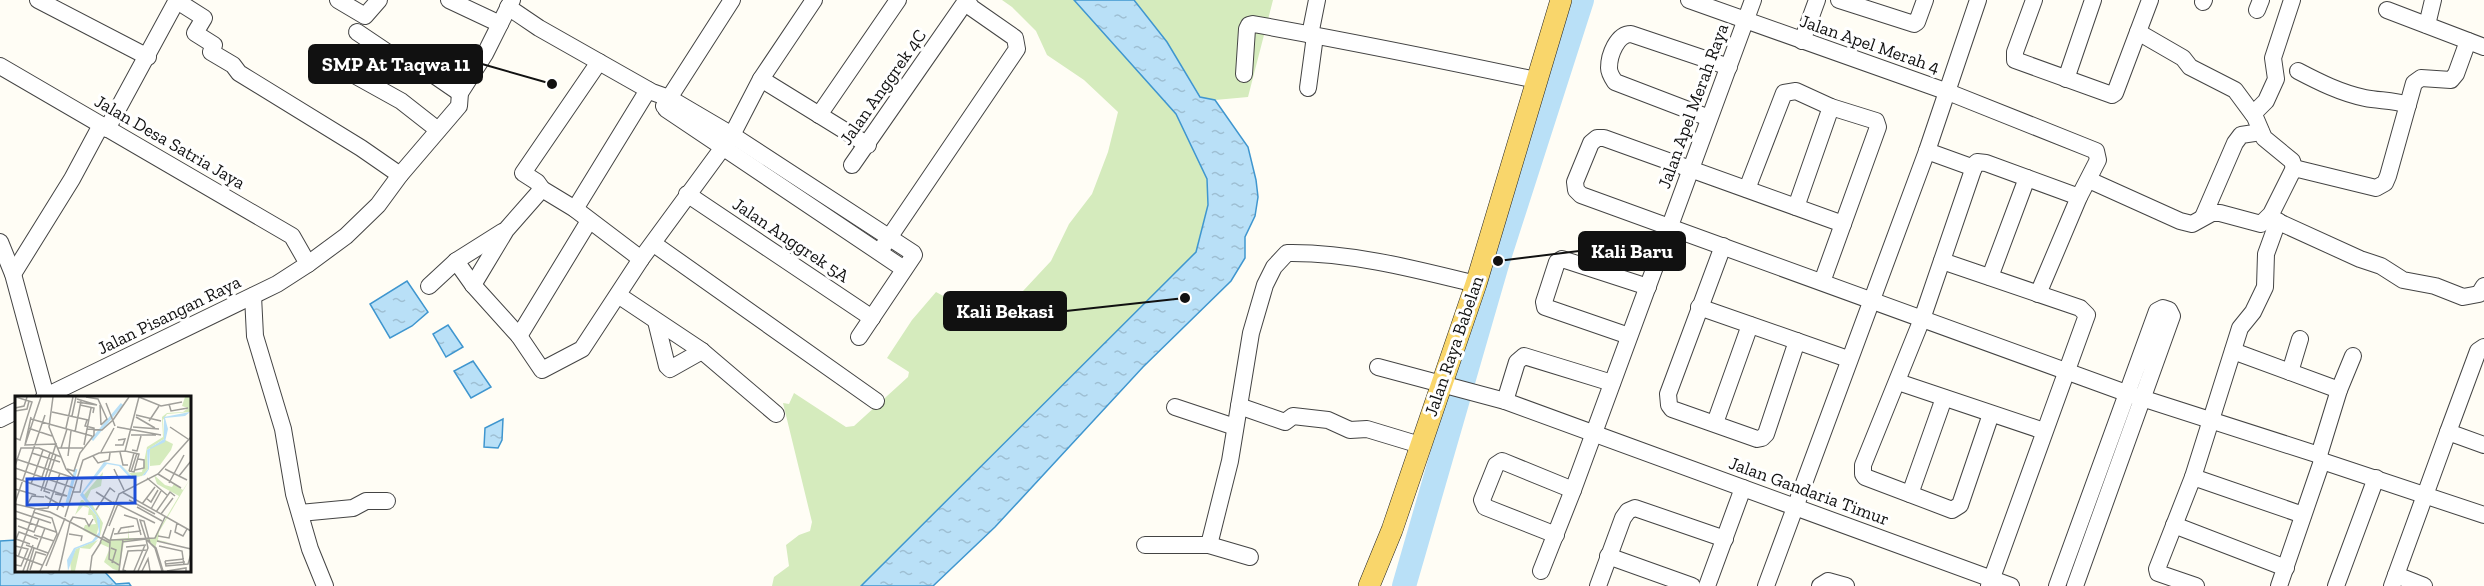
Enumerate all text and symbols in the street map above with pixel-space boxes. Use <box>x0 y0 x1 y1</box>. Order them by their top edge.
street label: Jalan Apel Merah 4 <box>1797 10 1943 78</box>
street label: Jalan Apel Merah Raya <box>1653 20 1733 192</box>
street label: Jalan Anggrek 4C <box>835 25 931 149</box>
callout: SMP At Taqwa 11 <box>309 45 482 83</box>
text: SMP At Taqwa 11 <box>322 52 470 76</box>
street label: Jalan Desa Satria Jaya <box>91 90 249 194</box>
street label: Jalan Anggrek 5A <box>729 193 854 287</box>
callout: Kali Baru <box>1579 232 1685 270</box>
text: Kali Baru <box>1591 239 1673 263</box>
street label: Jalan Pisangan Raya <box>94 271 245 359</box>
street label: Jalan Raya Babelan <box>1420 272 1489 419</box>
callout: Kali Bekasi <box>944 292 1066 330</box>
text: Kali Bekasi <box>956 299 1054 323</box>
inset map <box>15 396 190 571</box>
street label: Jalan Gandaria Timur <box>1726 452 1892 530</box>

